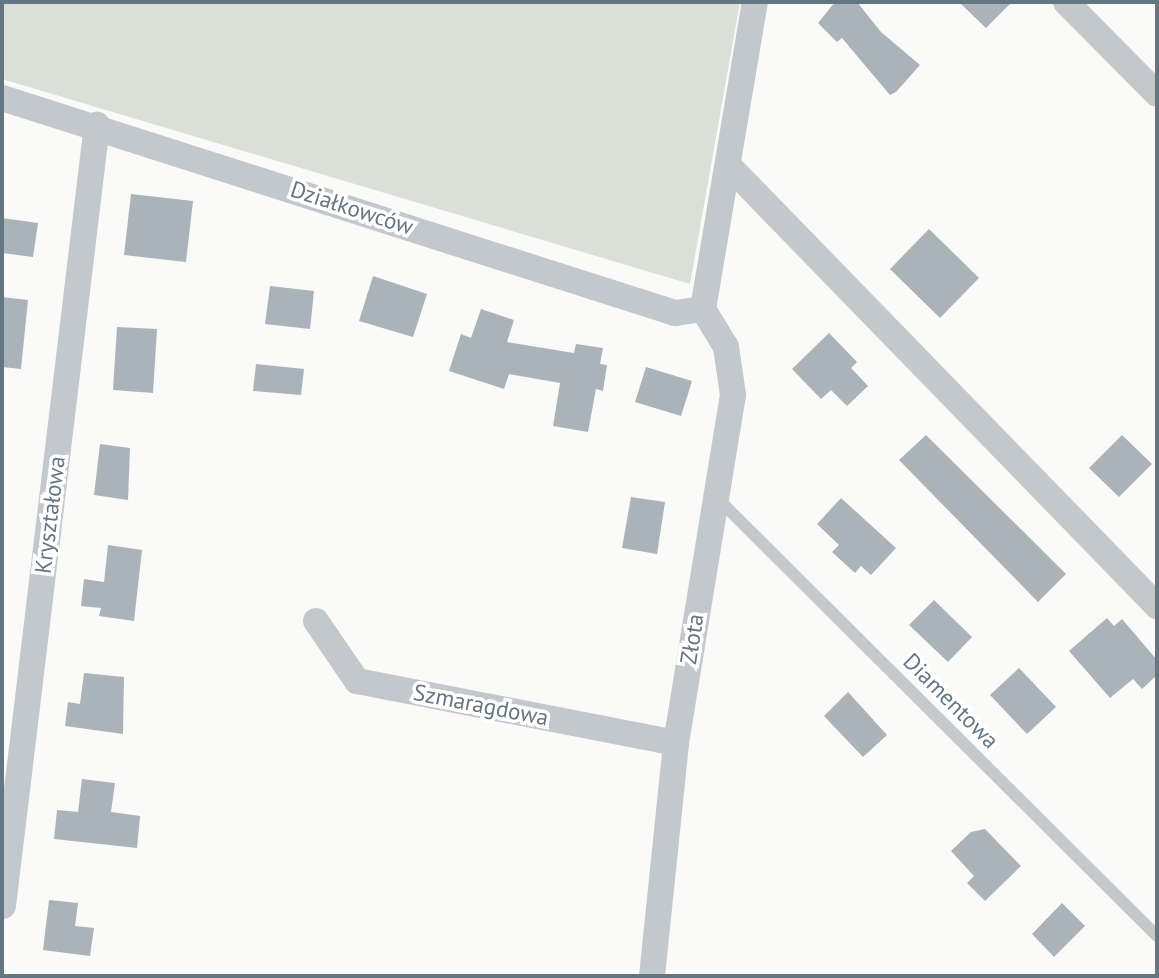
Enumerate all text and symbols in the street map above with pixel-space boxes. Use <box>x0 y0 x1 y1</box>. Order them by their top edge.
street label: Działkowców <box>287 175 417 241</box>
street label: Kryształowa <box>29 455 71 575</box>
street label: Złota <box>674 612 710 666</box>
street label: Diamentowa <box>898 648 1004 754</box>
street label: Szmaragdowa <box>411 678 551 732</box>

